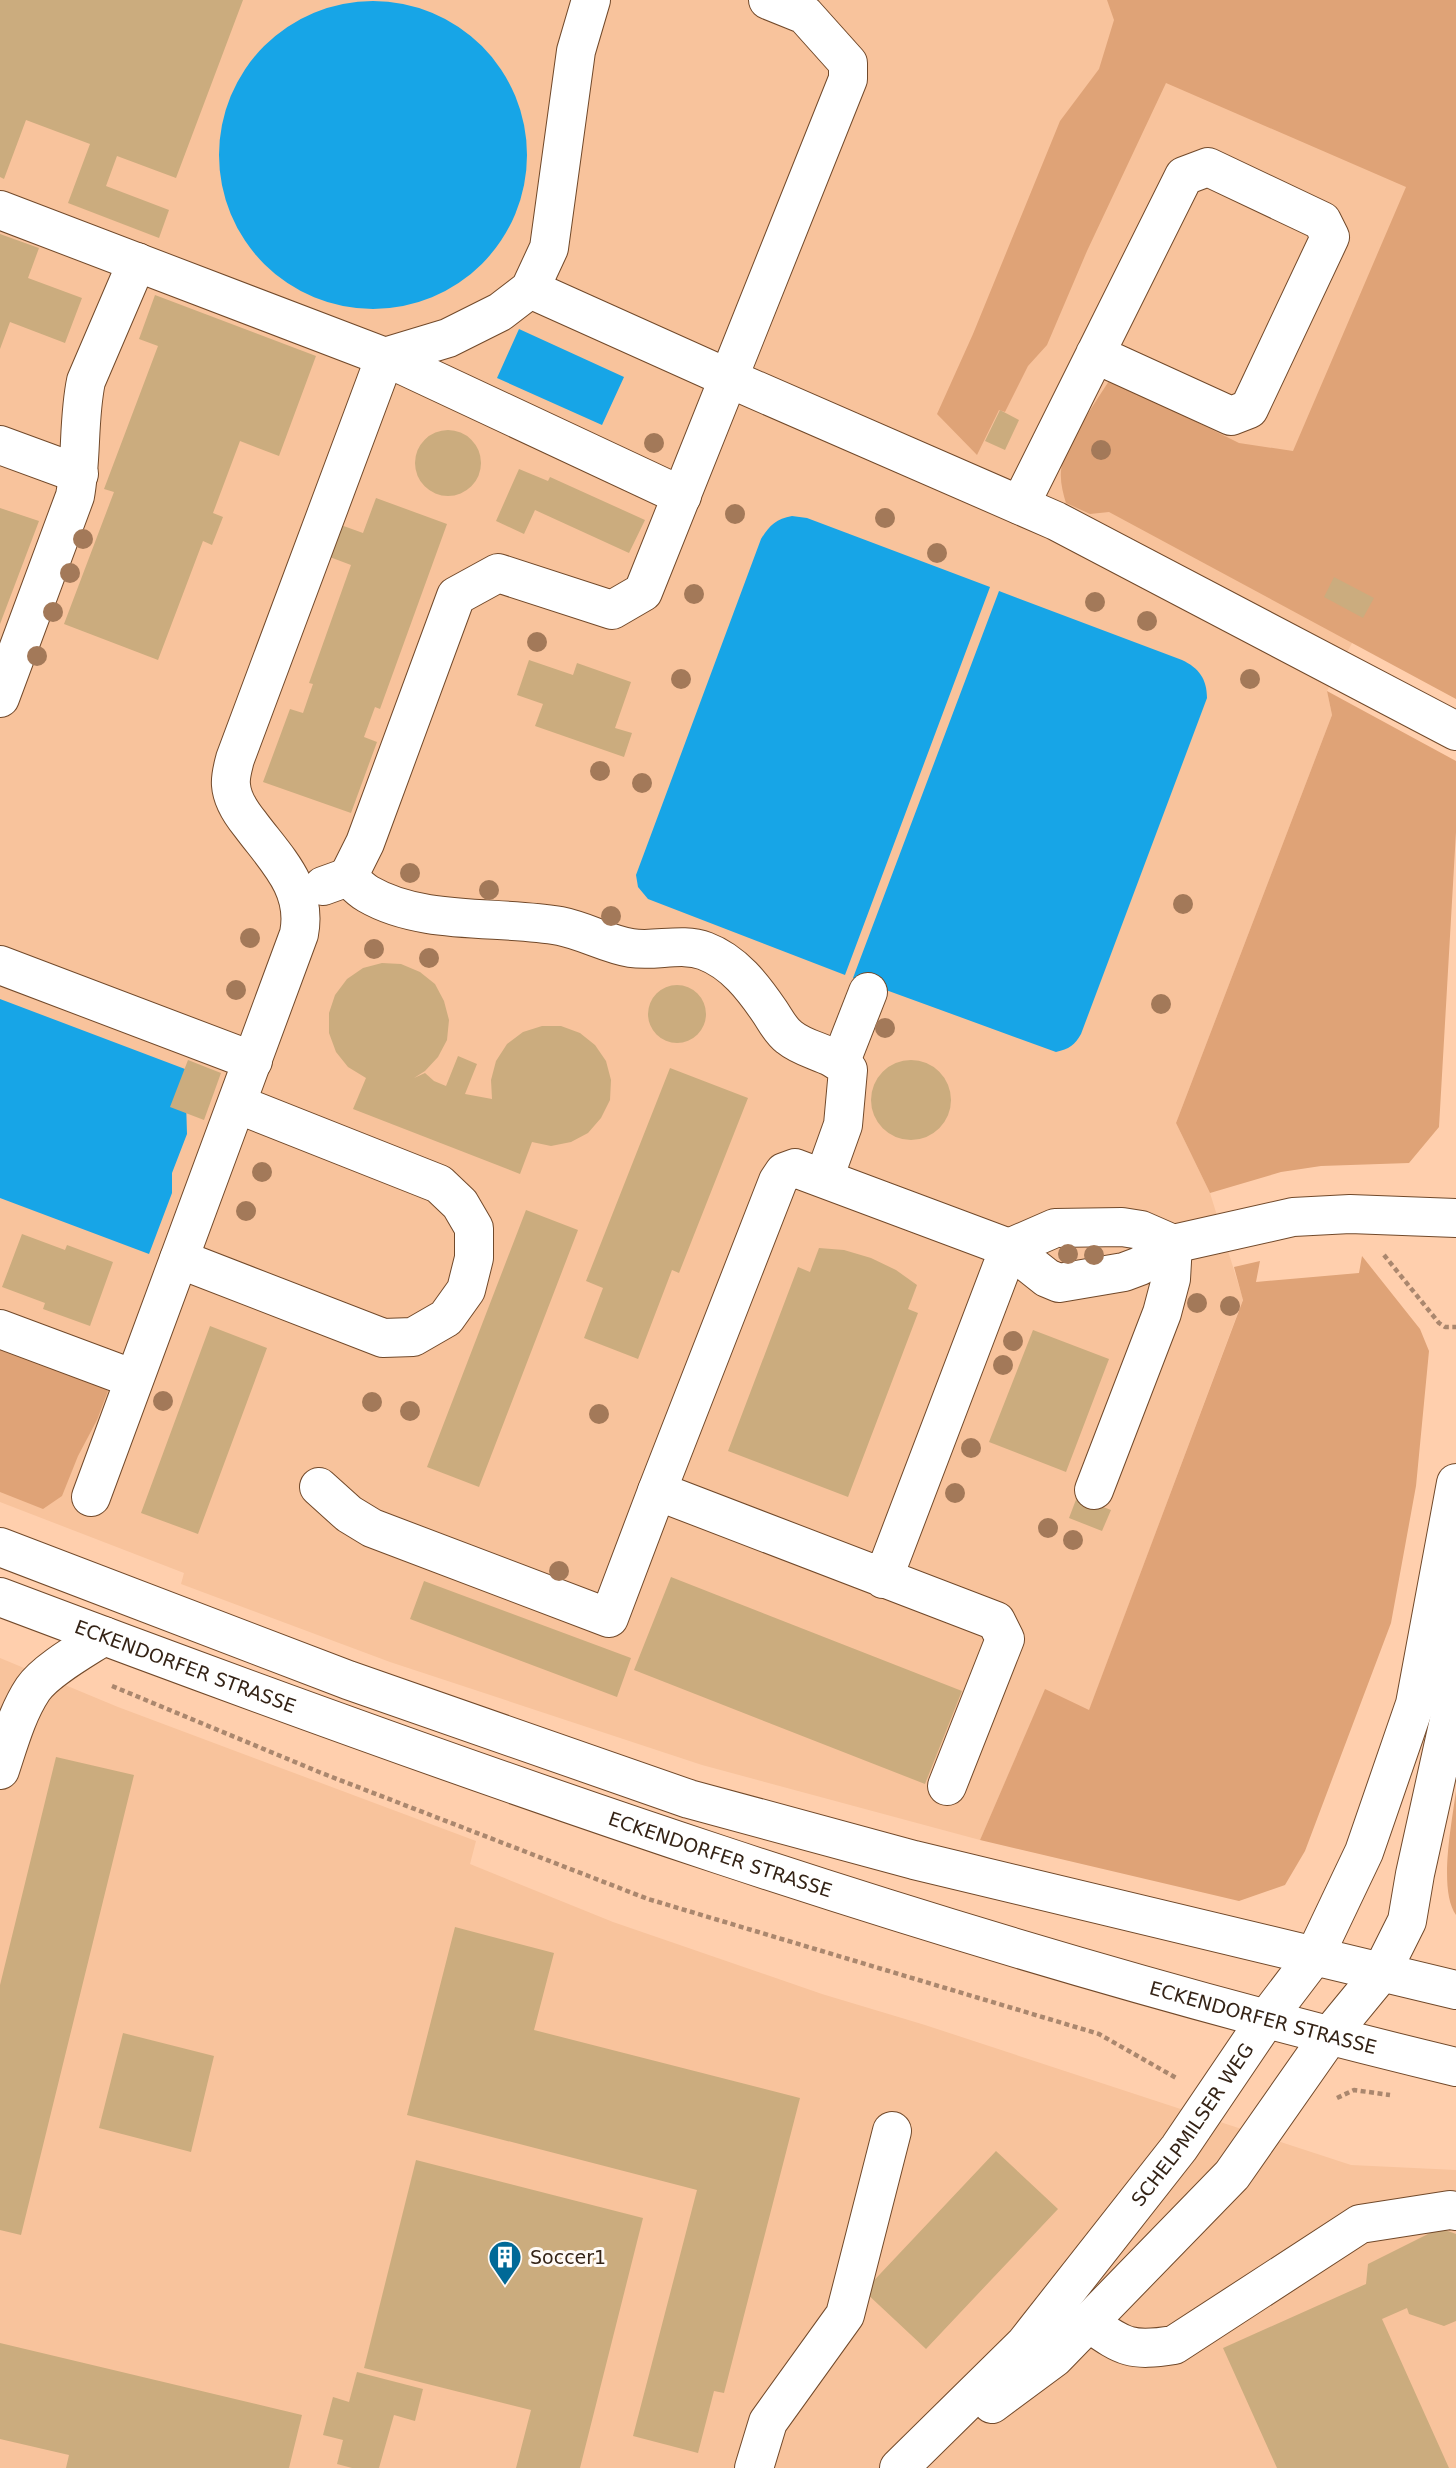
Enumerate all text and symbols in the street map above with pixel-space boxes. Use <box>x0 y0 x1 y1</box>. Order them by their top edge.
street label: ECKENDORFER STRASSE <box>72 1615 299 1717</box>
street label: ECKENDORFER STRASSE <box>606 1807 835 1901</box>
street label: ECKENDORFER STRASSE <box>1147 1976 1379 2058</box>
street label: SCHELPMILSER WEG <box>1127 2039 1258 2210</box>
building icon: Soccer1 <box>486 2238 524 2287</box>
place label: Soccer1 <box>530 2246 606 2268</box>

